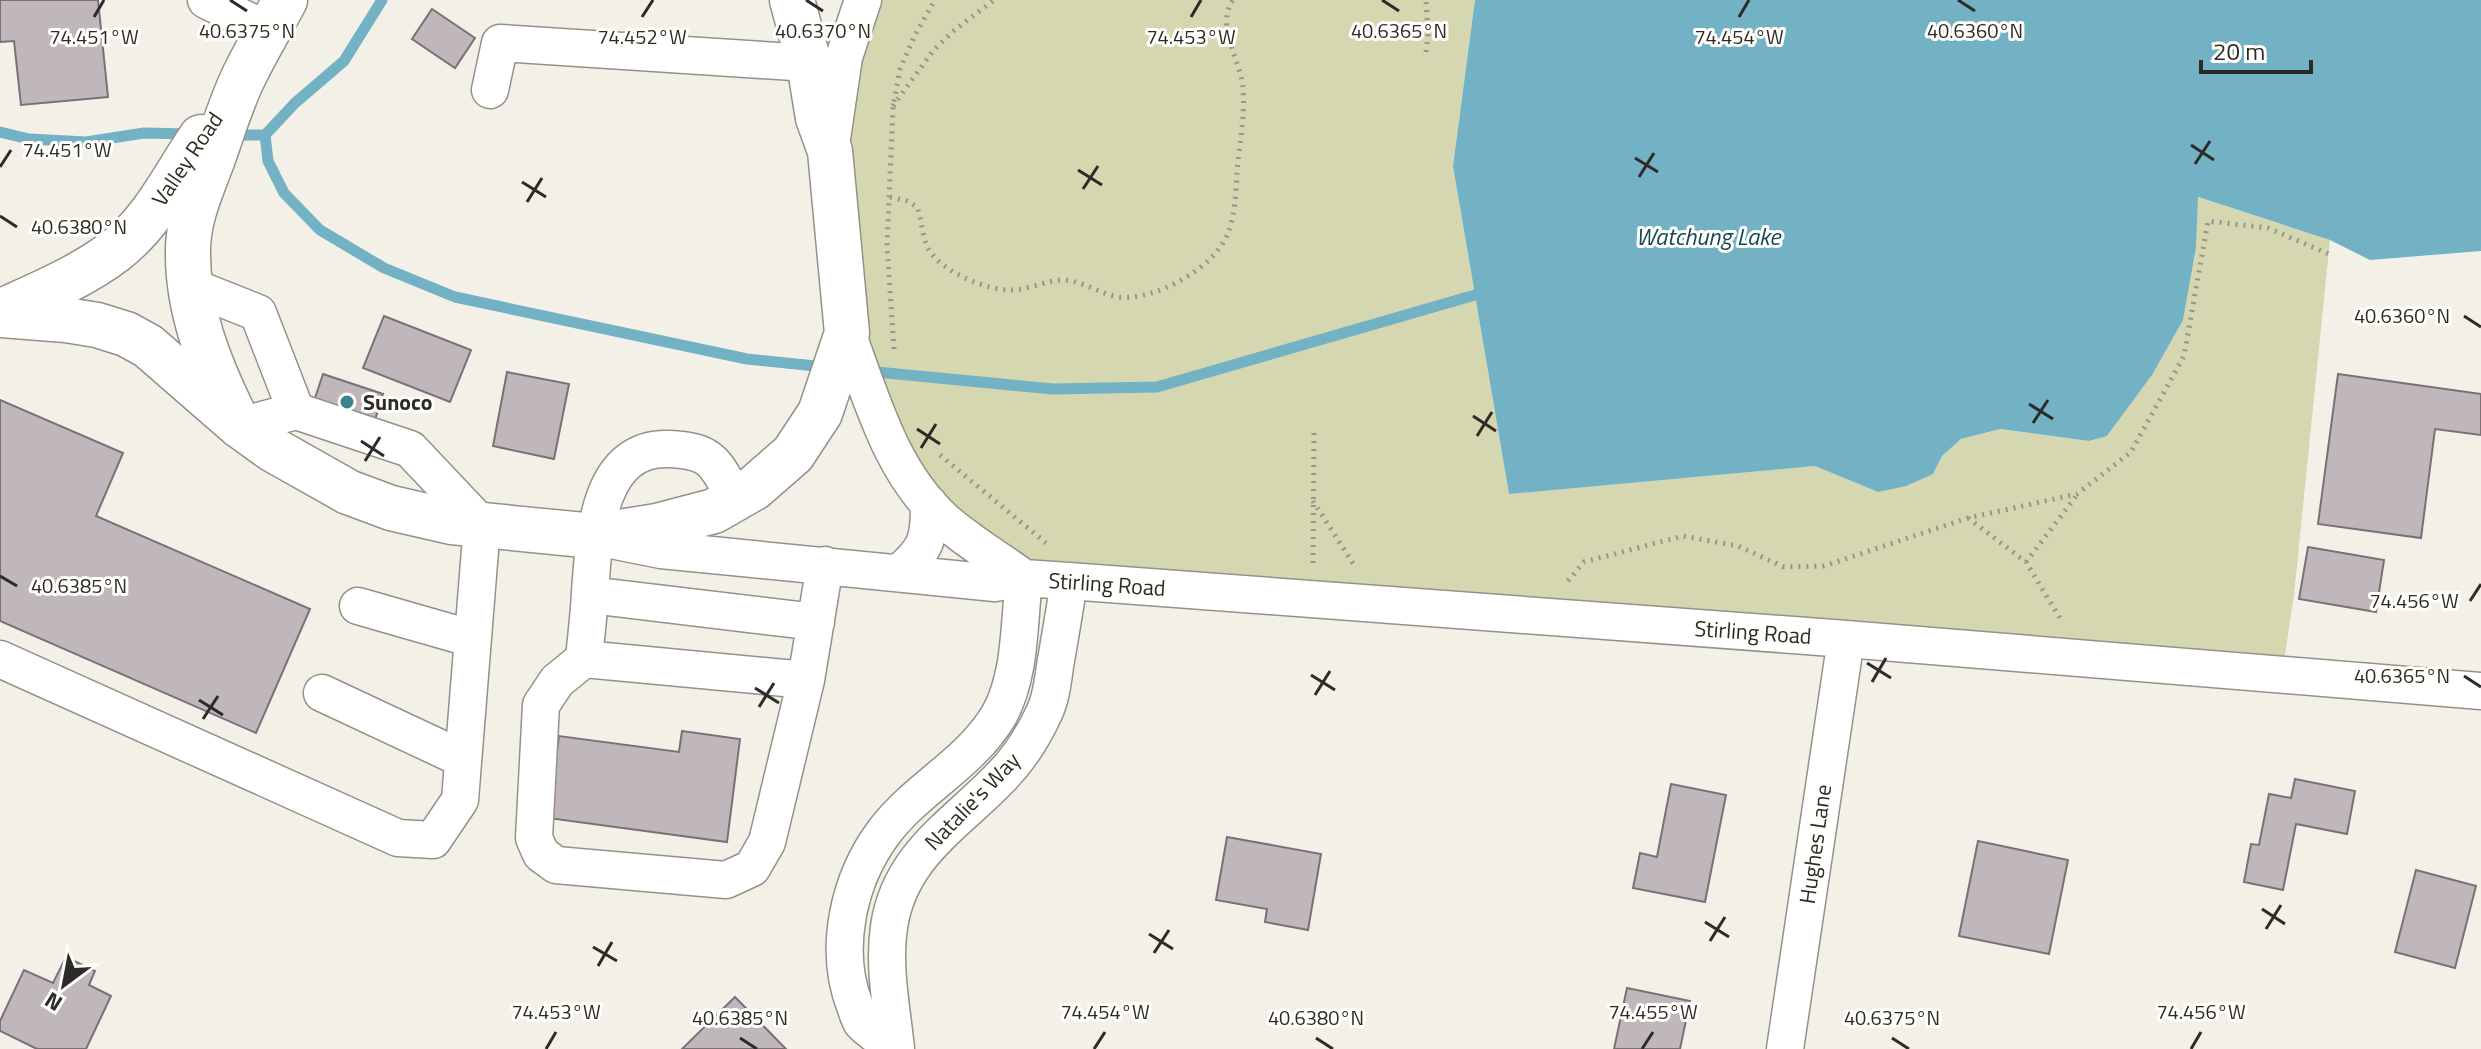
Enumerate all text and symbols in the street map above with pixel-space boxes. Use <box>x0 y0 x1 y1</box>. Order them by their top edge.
text: 40.6375°N <box>199 15 295 46</box>
text: 40.6370°N <box>775 15 871 46</box>
text: 40.6365°N <box>1351 15 1447 46</box>
text: 40.6360°N <box>1927 15 2023 46</box>
text: 74.451°W <box>49 21 139 52</box>
text: 74.452°W <box>597 21 687 52</box>
text: 74.453°W <box>1146 21 1236 52</box>
text: 74.454°W <box>1694 21 1784 52</box>
scale bar <box>2201 24 2311 74</box>
text: 20 m <box>2213 33 2265 69</box>
street label: Valley Road <box>143 105 231 213</box>
text: 74.451°W <box>22 134 112 165</box>
text: 40.6380°N <box>31 211 127 242</box>
water label: Watchung Lake <box>1636 218 1782 254</box>
text: 40.6360°N <box>2354 300 2450 331</box>
place label: Sunoco <box>363 385 432 419</box>
marker: Sunoco <box>338 393 356 411</box>
street label: Stirling Road <box>1047 563 1167 605</box>
text: 40.6385°N <box>31 570 127 601</box>
text: 74.456°W <box>2369 585 2459 616</box>
street label: Stirling Road <box>1693 611 1813 653</box>
text: 40.6365°N <box>2354 660 2450 691</box>
street label: Natalie's Way <box>916 744 1028 858</box>
street label: Hughes Lane <box>1790 782 1840 906</box>
north arrow <box>24 945 104 1025</box>
text: N <box>38 984 69 1020</box>
text: 74.453°W <box>511 996 601 1027</box>
text: 74.454°W <box>1060 996 1150 1027</box>
text: 74.455°W <box>1608 996 1698 1027</box>
text: 74.456°W <box>2156 996 2246 1027</box>
text: 40.6385°N <box>692 1002 788 1033</box>
text: 40.6380°N <box>1268 1002 1364 1033</box>
text: 40.6375°N <box>1844 1002 1940 1033</box>

